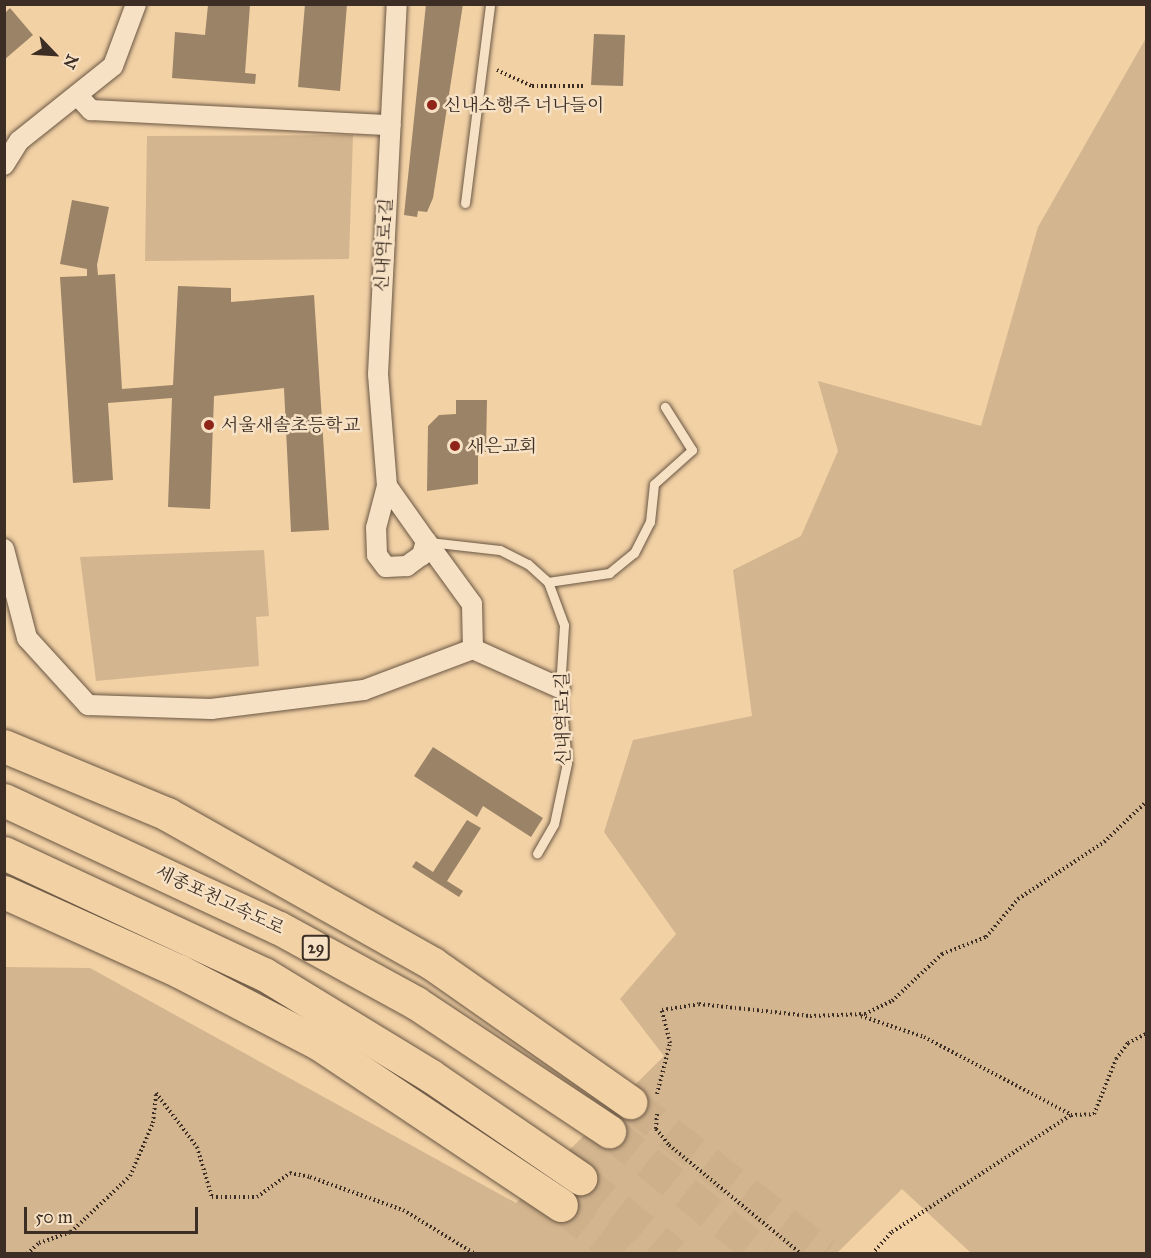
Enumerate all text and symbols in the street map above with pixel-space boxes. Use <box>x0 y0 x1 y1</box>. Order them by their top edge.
north arrow <box>24 24 84 84</box>
text: N <box>59 52 82 72</box>
place label: 신내소행주 너나들이 <box>444 94 604 116</box>
marker: 신내소행주 너나들이 <box>425 98 439 112</box>
street label: 신내역로1길 <box>371 197 397 293</box>
place label: 서울새솔초등학교 <box>221 414 360 436</box>
marker: 서울새솔초등학교 <box>202 418 216 432</box>
place label: 새은교회 <box>467 435 537 457</box>
marker: 새은교회 <box>448 439 462 453</box>
street label: 신내역로1길 <box>551 672 575 766</box>
street label: 세종포천고속도로 <box>152 861 288 939</box>
road number: 29 <box>301 935 331 961</box>
scale bar <box>27 1195 201 1233</box>
text: 50 m <box>35 1206 73 1228</box>

